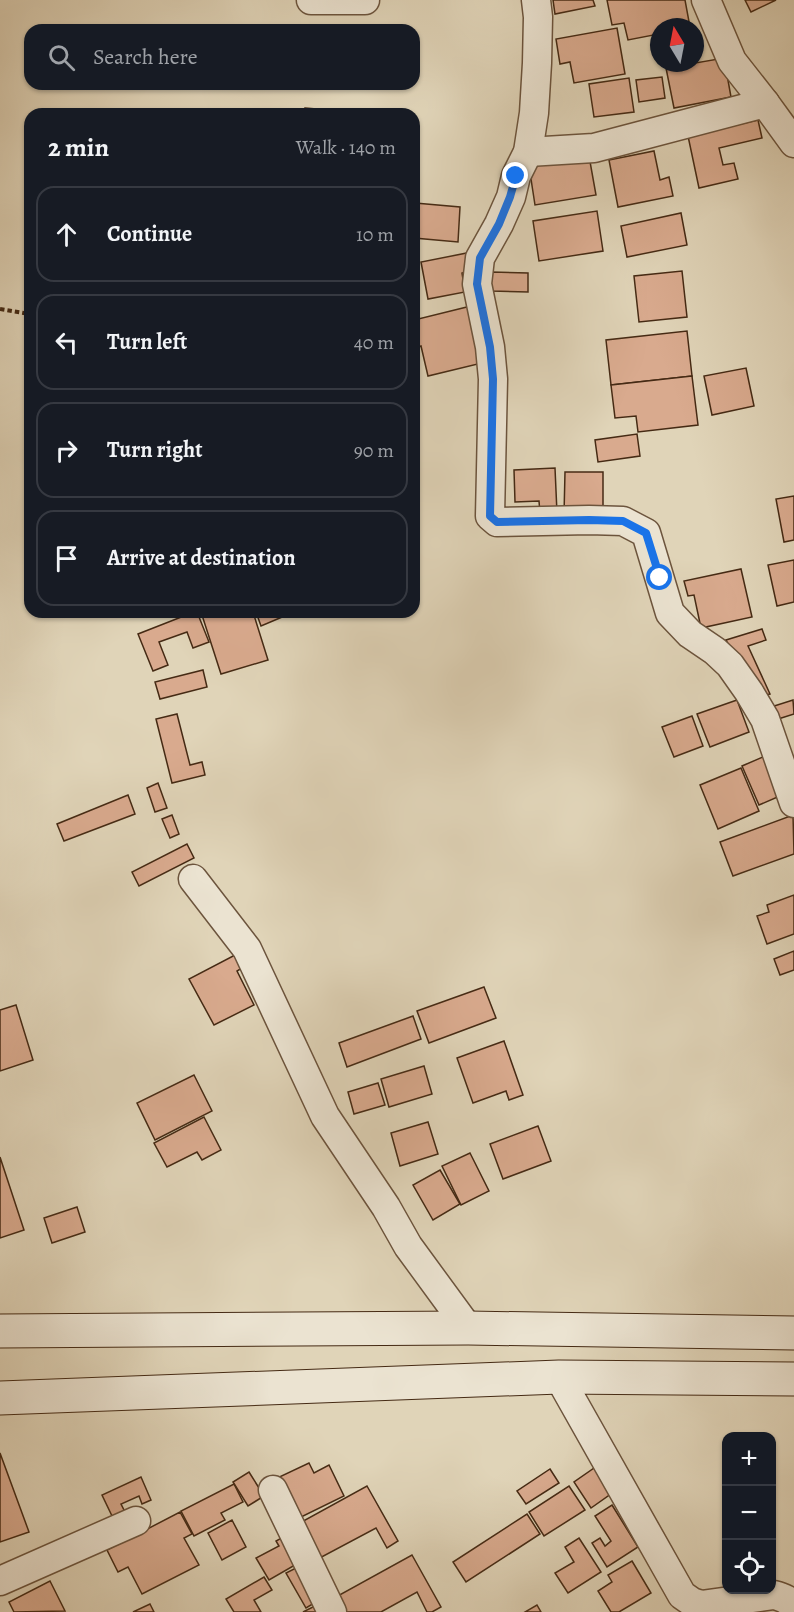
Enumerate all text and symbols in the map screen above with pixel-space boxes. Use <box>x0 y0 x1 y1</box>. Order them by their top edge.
north arrow <box>650 18 704 72</box>
search box <box>24 24 420 90</box>
icon: search <box>45 41 78 74</box>
text: Search here <box>93 42 198 72</box>
text: 2 min <box>48 130 109 165</box>
text: Walk · 140 m <box>296 134 396 161</box>
route end <box>502 162 528 188</box>
icon: ahead <box>50 218 83 251</box>
text: Continue <box>107 219 192 249</box>
text: 10 m <box>356 221 394 248</box>
icon: left <box>50 326 83 359</box>
text: Turn left <box>107 327 187 357</box>
text: 40 m <box>354 329 394 356</box>
icon: right <box>50 434 83 467</box>
text: Turn right <box>107 435 203 465</box>
text: 90 m <box>354 437 394 464</box>
icon: arrive <box>50 542 83 575</box>
text: Arrive at destination <box>107 543 296 573</box>
route start <box>646 564 672 590</box>
map controls <box>722 1432 776 1594</box>
button: + <box>722 1432 776 1486</box>
button: − <box>722 1486 776 1540</box>
button: locate <box>722 1540 776 1594</box>

